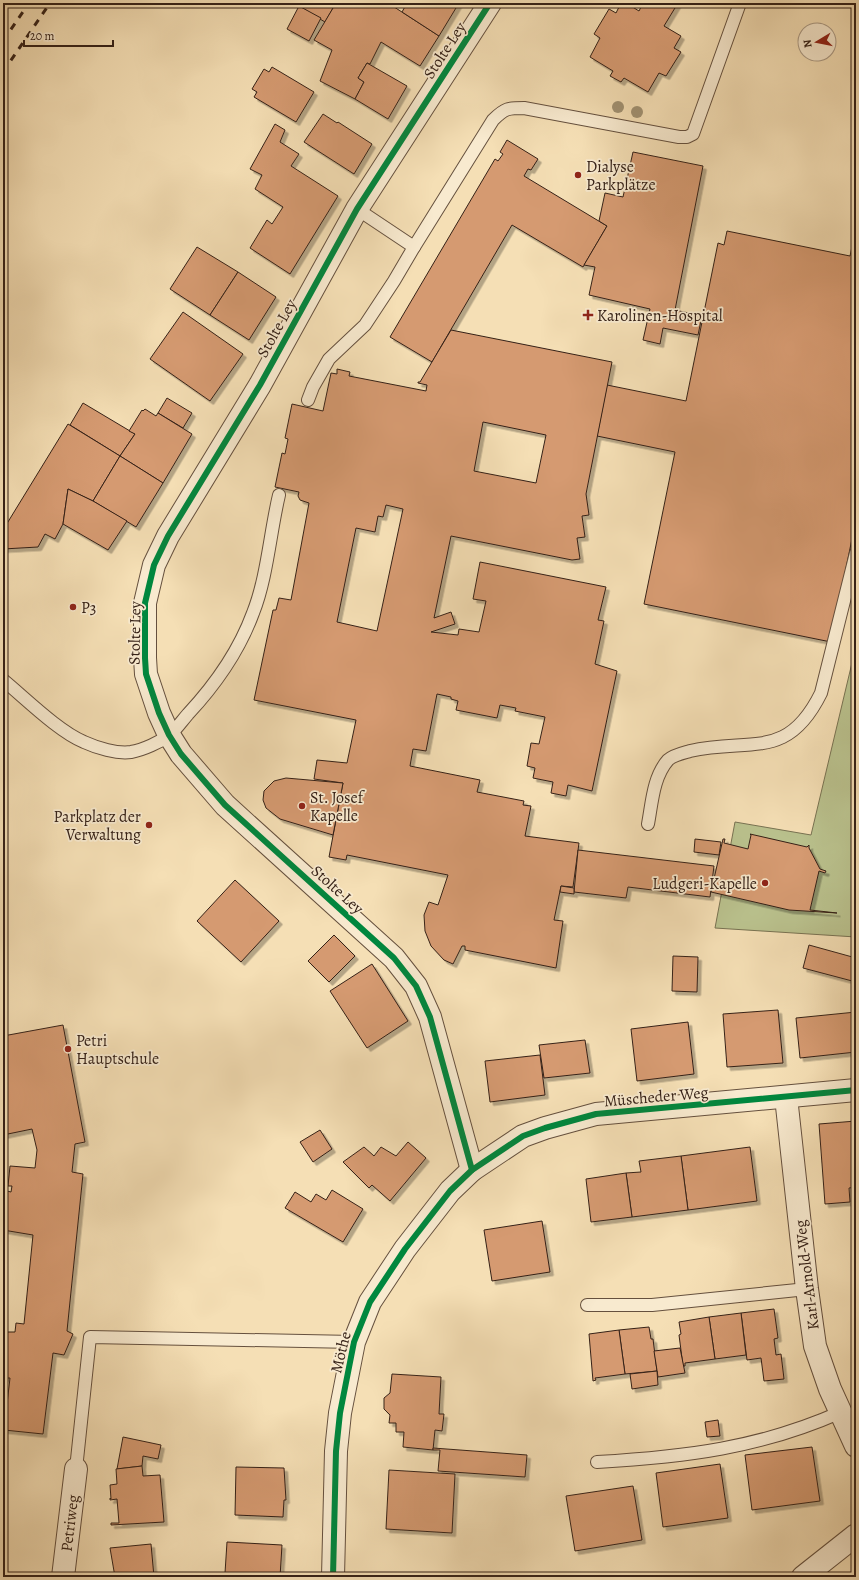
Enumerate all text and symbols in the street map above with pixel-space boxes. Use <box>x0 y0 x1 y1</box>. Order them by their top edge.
street label: Stolte Ley <box>418 17 472 83</box>
scale bar <box>24 22 113 48</box>
north arrow <box>797 22 837 62</box>
text: 20 m <box>30 28 54 44</box>
text: N <box>800 38 816 49</box>
place label: Dialyse Parkplätze <box>586 156 656 196</box>
marker: Dialyse Parkplätze <box>573 170 583 180</box>
street label: Stolte Ley <box>252 295 302 362</box>
place label: Karolinen-Hospital <box>597 305 723 327</box>
marker: Karolinen-Hospital <box>582 309 594 321</box>
place label: P3 <box>81 597 96 619</box>
street label: Stolte Ley <box>123 600 147 665</box>
marker: P3 <box>68 602 78 612</box>
place label: St. Josef Kapelle <box>310 787 366 827</box>
marker: St. Josef Kapelle <box>297 801 307 811</box>
place label: Parkplatz der Verwaltung <box>53 806 141 846</box>
marker: Parkplatz der Verwaltung <box>144 820 154 830</box>
street label: Stolte Ley <box>306 860 369 920</box>
place label: Ludgeri-Kapelle <box>652 873 757 895</box>
marker: Ludgeri-Kapelle <box>760 878 770 888</box>
place label: Petri Hauptschule <box>76 1030 159 1070</box>
marker: Petri Hauptschule <box>63 1044 73 1054</box>
street label: Müscheder Weg <box>603 1081 709 1113</box>
street label: Karl-Arnold-Weg <box>789 1219 825 1331</box>
street label: Möthe <box>325 1329 357 1375</box>
street label: Petriweg <box>56 1493 84 1553</box>

